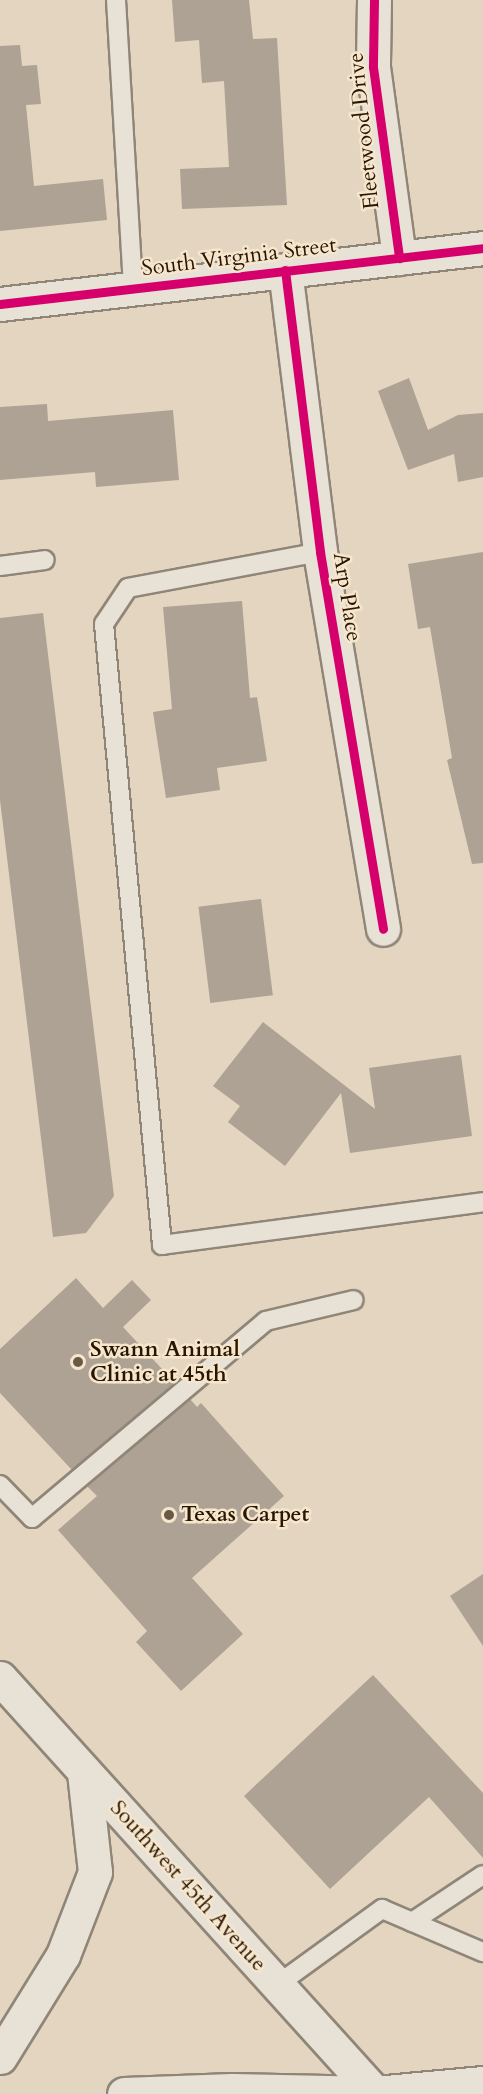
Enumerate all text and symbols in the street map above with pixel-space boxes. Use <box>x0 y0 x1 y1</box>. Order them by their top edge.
street label: Fleetwood Drive <box>343 51 385 211</box>
street label: South Virginia Street <box>140 232 338 282</box>
street label: Arp Place <box>327 551 367 643</box>
place label: Swann Animal Clinic at 45th <box>90 1336 240 1388</box>
marker: Swann Animal Clinic at 45th <box>71 1355 85 1369</box>
place label: Texas Carpet <box>181 1502 309 1528</box>
marker: Texas Carpet <box>162 1508 176 1522</box>
street label: Southwest 45th Avenue <box>104 1795 272 1977</box>

